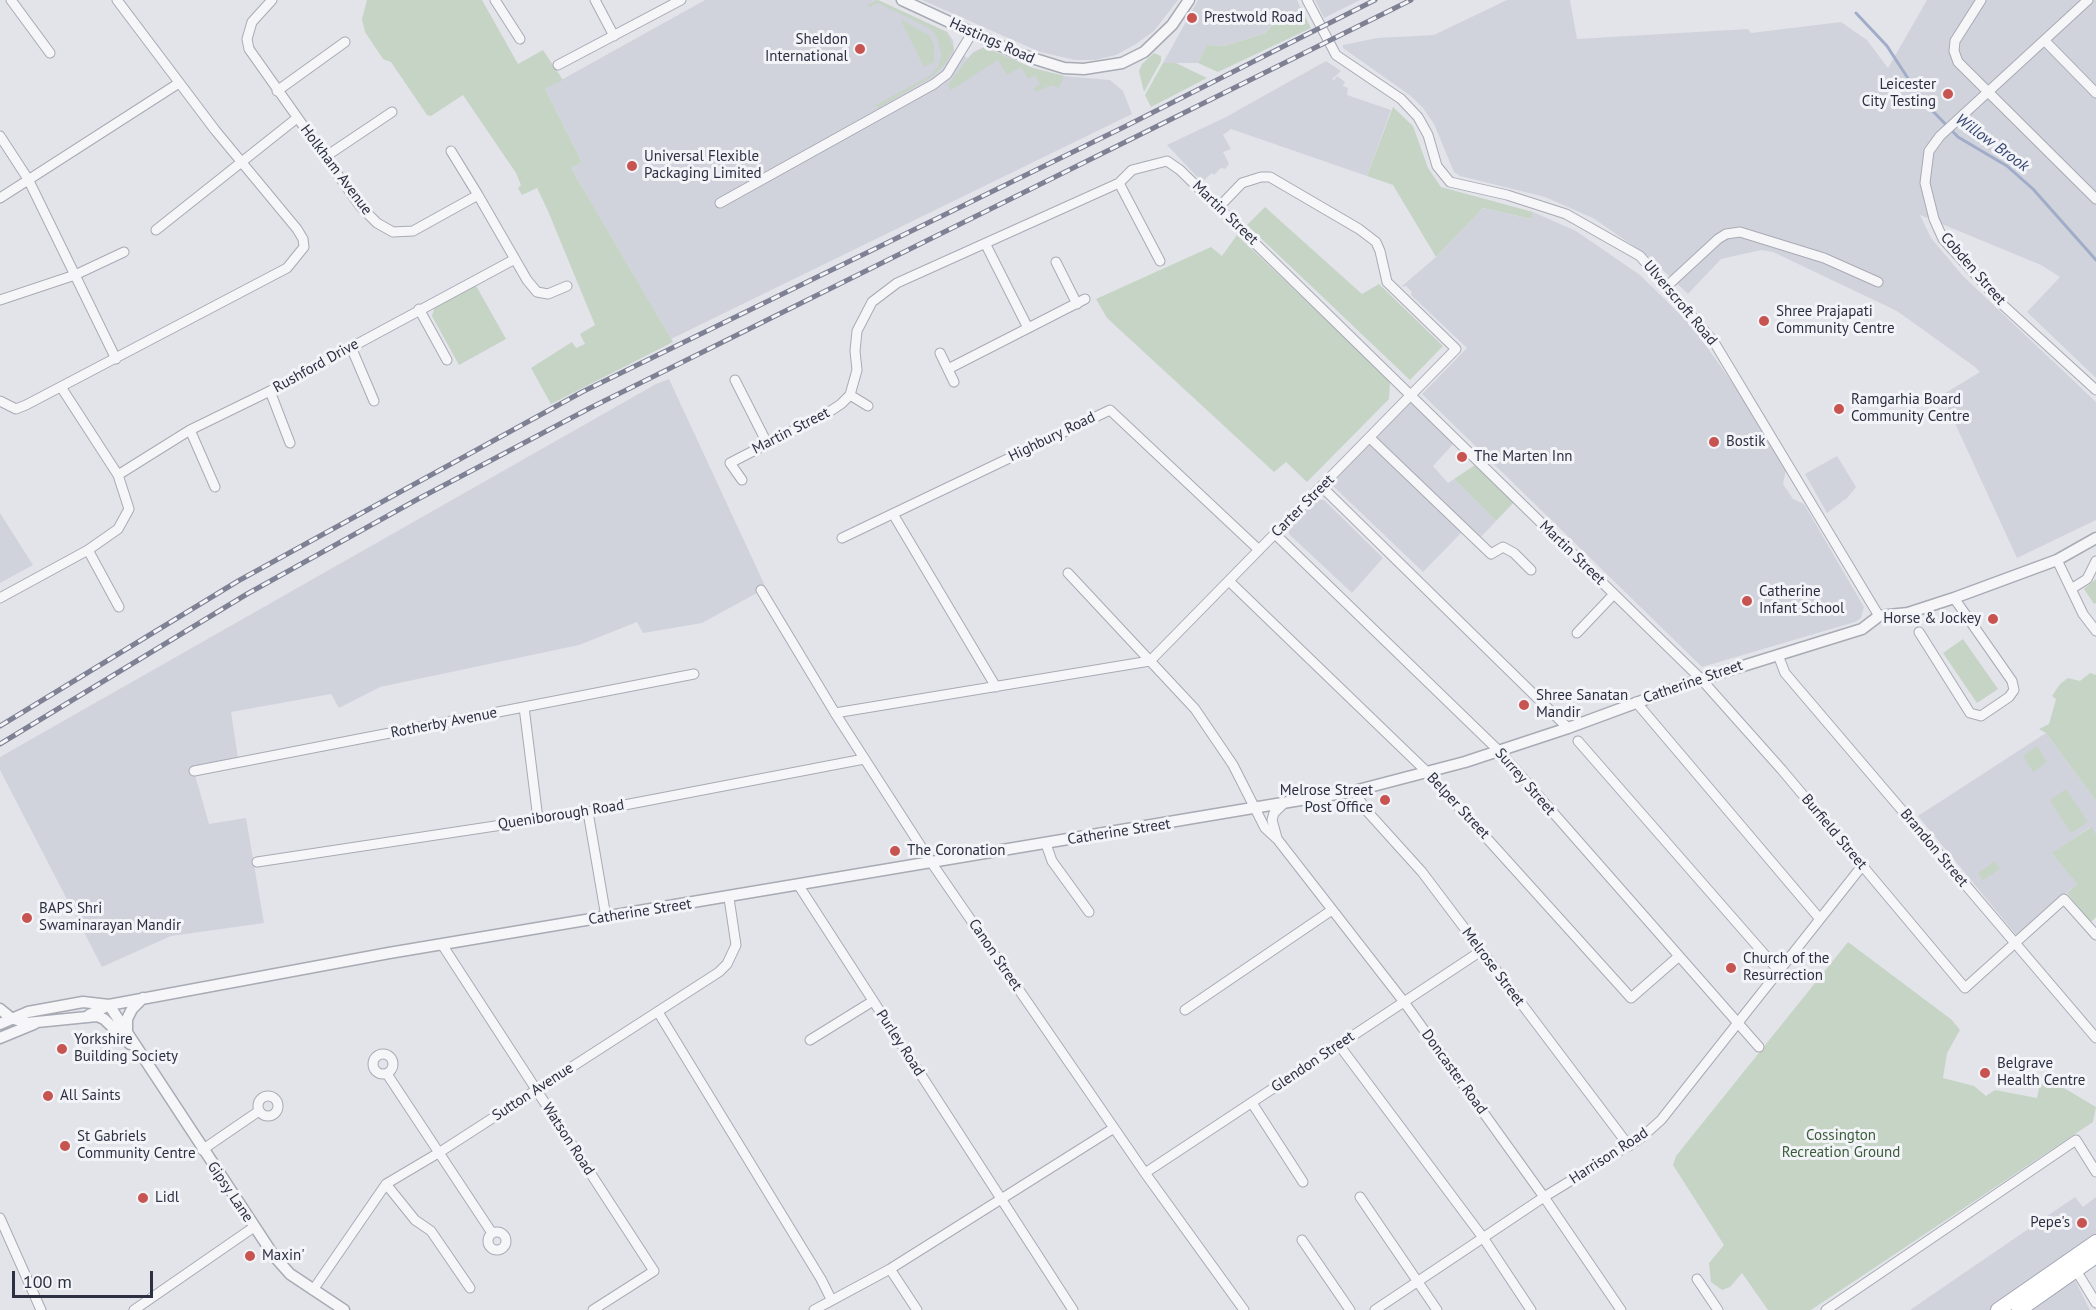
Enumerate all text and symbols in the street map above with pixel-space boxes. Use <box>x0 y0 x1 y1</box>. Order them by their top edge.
place label: Prestwold Road <box>1204 9 1303 27</box>
marker: Prestwold Road <box>1185 11 1199 25</box>
street label: Hastings Road <box>947 14 1037 68</box>
place label: Sheldon International <box>765 31 848 66</box>
marker: Sheldon International <box>853 42 867 56</box>
place label: Leicester City Testing <box>1862 76 1936 111</box>
marker: Leicester City Testing <box>1941 87 1955 101</box>
water label: Willow Brook <box>1952 110 2032 176</box>
street label: Holkham Avenue <box>296 121 376 219</box>
place label: Universal Flexible Packaging Limited <box>644 148 762 183</box>
marker: Universal Flexible Packaging Limited <box>625 159 639 173</box>
street label: Martin Street <box>1188 177 1262 249</box>
street label: Cobden Street <box>1937 229 2009 309</box>
street label: Ulverscroft Road <box>1639 257 1721 349</box>
place label: Shree Prajapati Community Centre <box>1776 303 1894 338</box>
marker: Shree Prajapati Community Centre <box>1757 314 1771 328</box>
street label: Rushford Drive <box>270 335 362 397</box>
place label: Ramgarhia Board Community Centre <box>1851 391 1969 426</box>
marker: Ramgarhia Board Community Centre <box>1832 402 1846 416</box>
street label: Martin Street <box>749 404 833 458</box>
street label: Highbury Road <box>1006 408 1098 466</box>
place label: Bostik <box>1726 433 1765 451</box>
marker: Bostik <box>1707 435 1721 449</box>
place label: The Marten Inn <box>1474 448 1573 466</box>
marker: The Marten Inn <box>1455 450 1469 464</box>
street label: Carter Street <box>1268 471 1338 541</box>
street label: Martin Street <box>1535 517 1609 589</box>
place label: Catherine Infant School <box>1759 583 1844 618</box>
marker: Catherine Infant School <box>1740 594 1754 608</box>
place label: Horse & Jockey <box>1883 610 1981 628</box>
marker: Horse & Jockey <box>1986 612 2000 626</box>
street label: Catherine Street <box>1641 657 1745 707</box>
place label: Shree Sanatan Mandir <box>1536 687 1628 722</box>
marker: Shree Sanatan Mandir <box>1517 698 1531 712</box>
street label: Rotherby Avenue <box>389 704 499 742</box>
street label: Surrey Street <box>1491 745 1559 819</box>
street label: Belper Street <box>1423 769 1493 843</box>
place label: Melrose Street Post Office <box>1280 782 1373 817</box>
street label: Burfield Street <box>1797 791 1871 873</box>
marker: Melrose Street Post Office <box>1378 793 1392 807</box>
street label: Queniborough Road <box>497 796 625 834</box>
street label: Brandon Street <box>1896 805 1972 891</box>
street label: Catherine Street <box>1066 815 1172 849</box>
place label: The Coronation <box>907 842 1005 860</box>
marker: The Coronation <box>888 844 902 858</box>
street label: Catherine Street <box>587 895 693 929</box>
place label: BAPS Shri Swaminarayan Mandir <box>39 900 181 935</box>
marker: BAPS Shri Swaminarayan Mandir <box>20 911 34 925</box>
street label: Canon Street <box>964 916 1026 994</box>
street label: Melrose Street <box>1458 924 1528 1010</box>
place label: Church of the Resurrection <box>1743 950 1829 985</box>
marker: Church of the Resurrection <box>1724 961 1738 975</box>
street label: Purley Road <box>872 1006 928 1080</box>
street label: Doncaster Road <box>1417 1026 1491 1118</box>
street label: Glendon Street <box>1268 1028 1358 1096</box>
place label: Yorkshire Building Society <box>74 1031 178 1066</box>
marker: Yorkshire Building Society <box>55 1042 69 1056</box>
place label: Belgrave Health Centre <box>1997 1055 2085 1090</box>
street label: Sutton Avenue <box>489 1059 577 1125</box>
marker: Belgrave Health Centre <box>1978 1066 1992 1080</box>
place label: All Saints <box>60 1087 121 1105</box>
marker: All Saints <box>41 1089 55 1103</box>
street label: Watson Road <box>538 1099 598 1179</box>
street label: Harrison Road <box>1566 1124 1652 1188</box>
park label: Cossington Recreation Ground <box>1782 1127 1900 1162</box>
place label: St Gabriels Community Centre <box>77 1128 195 1163</box>
marker: St Gabriels Community Centre <box>58 1139 72 1153</box>
street label: Gipsy Lane <box>203 1158 257 1226</box>
place label: Lidl <box>155 1189 179 1207</box>
marker: Lidl <box>136 1191 150 1205</box>
place label: Pepe's <box>2030 1214 2070 1232</box>
marker: Pepe's <box>2075 1216 2089 1230</box>
place label: Maxin' <box>262 1247 305 1265</box>
marker: Maxin' <box>243 1249 257 1263</box>
scale bar <box>15 1259 156 1297</box>
text: 100 m <box>23 1270 72 1293</box>

